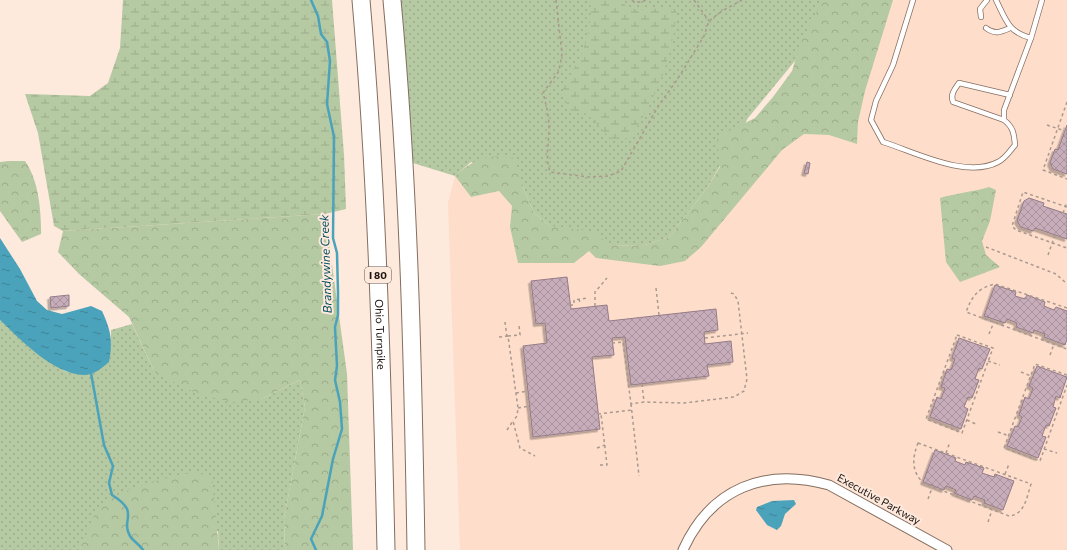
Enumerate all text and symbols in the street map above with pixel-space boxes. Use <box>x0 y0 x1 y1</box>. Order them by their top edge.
water label: Brandywine Creek <box>316 214 334 314</box>
road number: I 80 <box>365 267 391 283</box>
street label: Ohio Turnpike <box>373 299 388 370</box>
street label: Executive Parkway <box>835 470 923 527</box>

